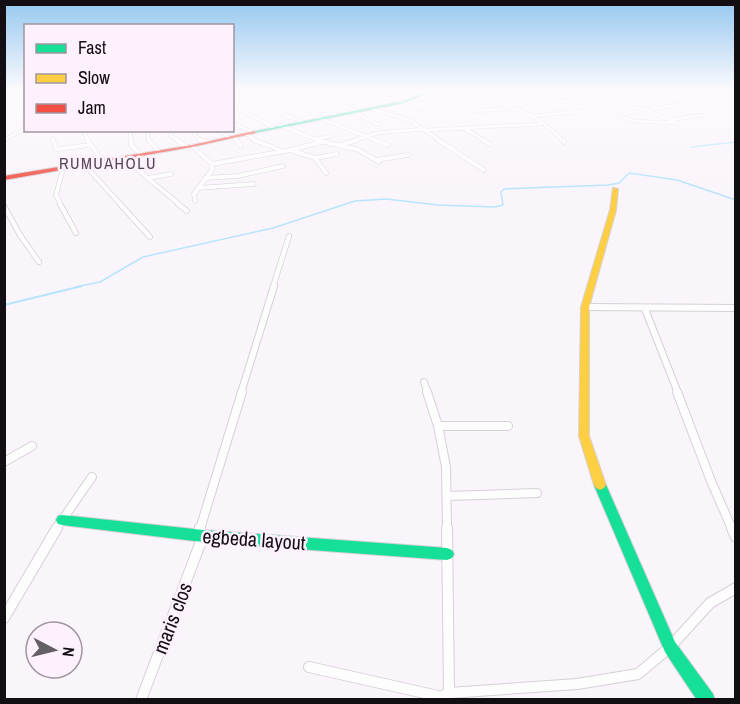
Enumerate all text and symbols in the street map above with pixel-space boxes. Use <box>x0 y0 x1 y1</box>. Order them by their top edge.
legend <box>24 24 234 132</box>
text: Fast <box>78 35 106 60</box>
text: Slow <box>78 65 110 90</box>
text: Jam <box>78 95 106 120</box>
district label: RUMUAHOLU <box>59 152 157 174</box>
street label: egbeda layout <box>202 522 307 556</box>
street label: maris clos <box>146 578 198 658</box>
north arrow <box>24 620 84 680</box>
text: N <box>57 646 80 658</box>

